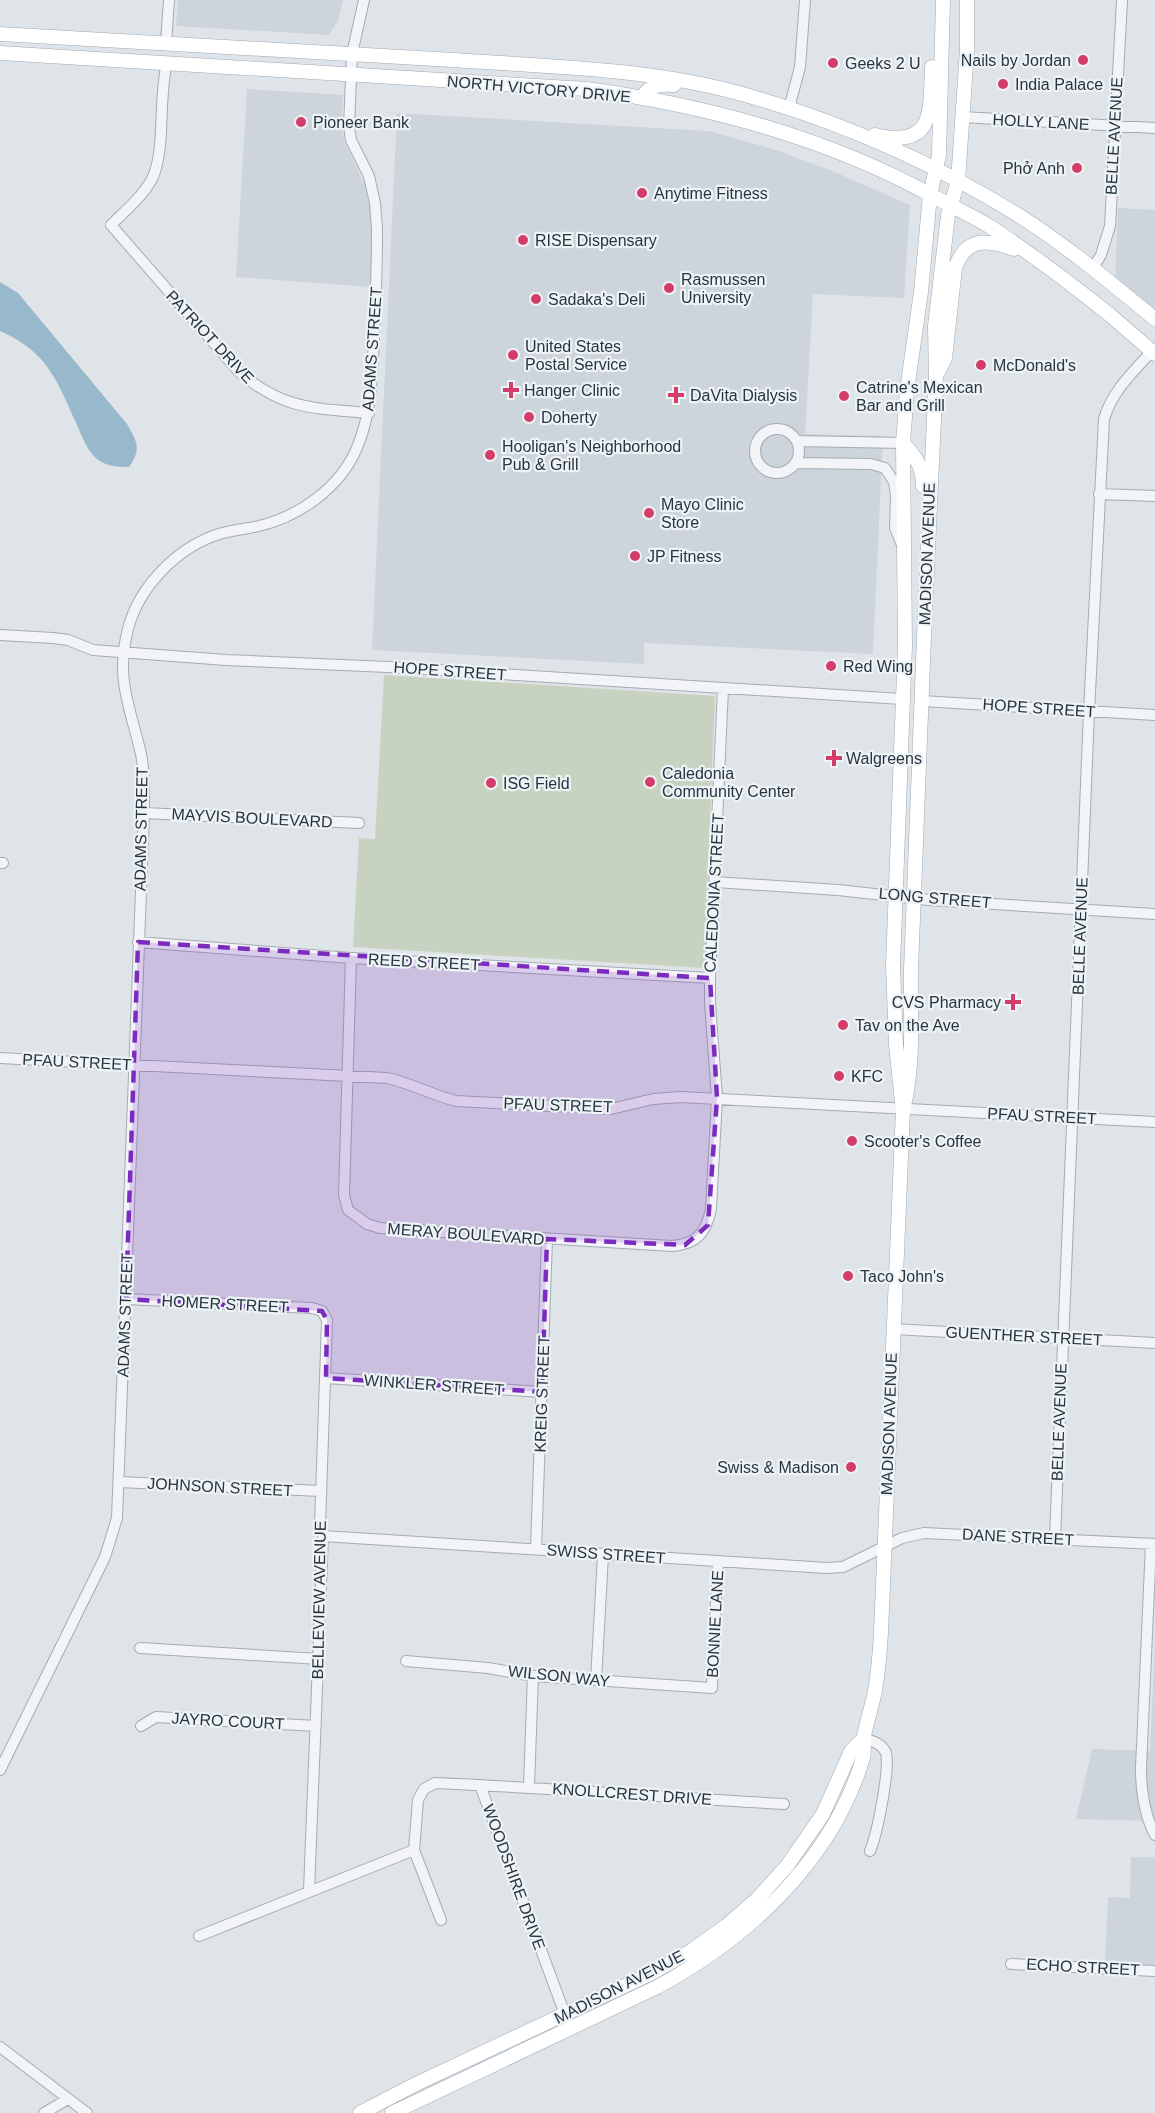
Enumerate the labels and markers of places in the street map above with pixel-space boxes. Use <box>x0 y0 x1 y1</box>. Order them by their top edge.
place label: Nails by Jordan <box>961 52 1071 69</box>
marker: Nails by Jordan <box>1076 53 1090 67</box>
place label: Geeks 2 U <box>845 55 921 72</box>
marker: Geeks 2 U <box>826 56 840 70</box>
place label: India Palace <box>1015 76 1103 93</box>
marker: India Palace <box>996 77 1010 91</box>
place label: Pioneer Bank <box>313 114 410 131</box>
marker: Pioneer Bank <box>294 115 308 129</box>
place label: Phở Anh <box>1003 160 1065 177</box>
marker: Phở Anh <box>1070 161 1084 175</box>
place label: Anytime Fitness <box>654 185 768 202</box>
marker: Anytime Fitness <box>635 186 649 200</box>
place label: RISE Dispensary <box>535 232 657 249</box>
marker: RISE Dispensary <box>516 233 530 247</box>
place label: Rasmussen University <box>681 271 765 306</box>
marker: Rasmussen University <box>662 281 676 295</box>
place label: Sadaka's Deli <box>548 291 645 308</box>
marker: Sadaka's Deli <box>529 292 543 306</box>
place label: United States Postal Service <box>525 338 627 373</box>
marker: United States Postal Service <box>506 348 520 362</box>
place label: McDonald's <box>993 357 1076 374</box>
marker: McDonald's <box>974 358 988 372</box>
place label: Catrine's Mexican Bar and Grill <box>856 379 983 414</box>
marker: Hanger Clinic <box>502 381 520 399</box>
place label: Hanger Clinic <box>524 382 620 399</box>
marker: DaVita Dialysis <box>667 386 685 404</box>
place label: DaVita Dialysis <box>690 387 797 404</box>
marker: Catrine's Mexican Bar and Grill <box>837 389 851 403</box>
place label: Doherty <box>541 409 597 426</box>
marker: Doherty <box>522 410 536 424</box>
place label: Hooligan's Neighborhood Pub & Grill <box>502 438 681 473</box>
marker: Hooligan's Neighborhood Pub & Grill <box>483 448 497 462</box>
place label: Mayo Clinic Store <box>661 496 744 531</box>
marker: Mayo Clinic Store <box>642 506 656 520</box>
place label: JP Fitness <box>647 548 721 565</box>
marker: JP Fitness <box>628 549 642 563</box>
place label: Red Wing <box>843 658 913 675</box>
marker: Red Wing <box>824 659 838 673</box>
place label: Walgreens <box>846 750 922 767</box>
marker: Walgreens <box>827 751 841 765</box>
place label: Caledonia Community Center <box>662 765 796 800</box>
place label: ISG Field <box>503 775 570 792</box>
marker: Caledonia Community Center <box>643 775 657 789</box>
marker: ISG Field <box>484 776 498 790</box>
place label: CVS Pharmacy <box>892 994 1001 1011</box>
marker: CVS Pharmacy <box>1006 995 1020 1009</box>
place label: Tav on the Ave <box>855 1017 960 1034</box>
marker: Tav on the Ave <box>836 1018 850 1032</box>
place label: KFC <box>851 1068 883 1085</box>
marker: KFC <box>832 1069 846 1083</box>
place label: Scooter's Coffee <box>864 1133 982 1150</box>
marker: Scooter's Coffee <box>845 1134 859 1148</box>
place label: Taco John's <box>860 1268 944 1285</box>
marker: Taco John's <box>841 1269 855 1283</box>
place label: Swiss & Madison <box>717 1459 839 1476</box>
marker: Swiss & Madison <box>844 1460 858 1474</box>

